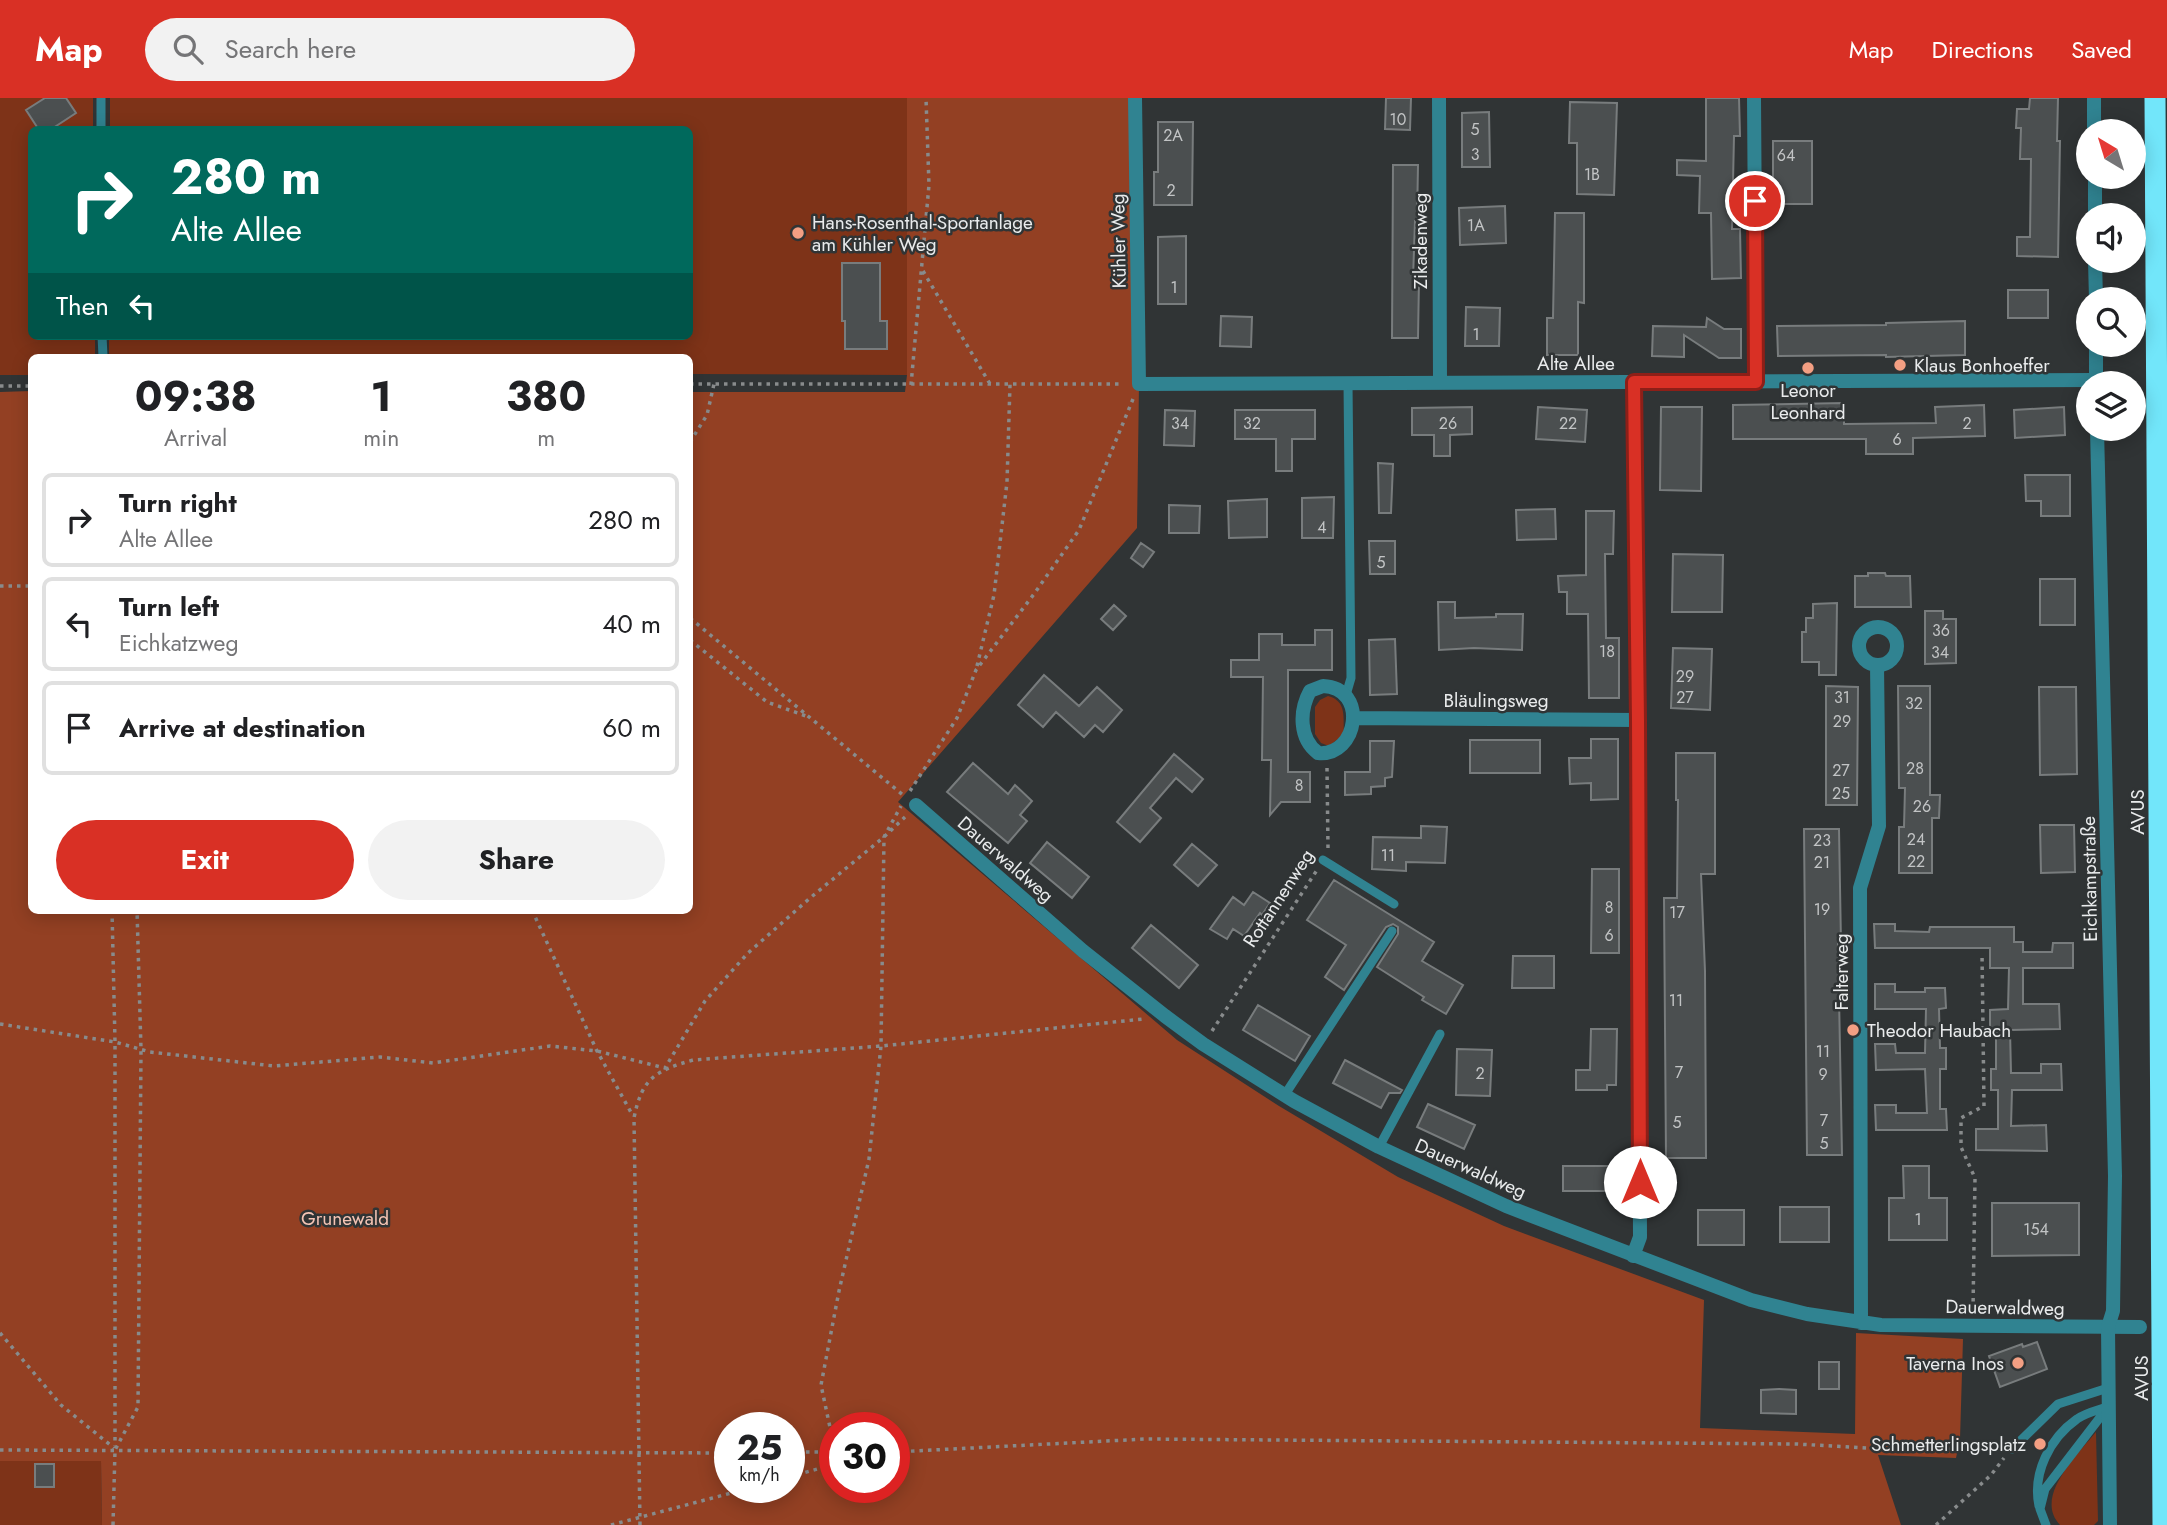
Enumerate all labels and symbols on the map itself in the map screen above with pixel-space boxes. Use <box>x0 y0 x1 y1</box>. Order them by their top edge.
house number: 10 <box>1390 108 1406 131</box>
house number: 5 <box>1470 118 1480 141</box>
north arrow <box>2076 119 2146 189</box>
house number: 2A <box>1163 124 1183 147</box>
house number: 3 <box>1471 143 1480 166</box>
house number: 64 <box>1777 144 1795 167</box>
house number: 1B <box>1584 163 1600 186</box>
pin <box>1725 171 1785 231</box>
house number: 2 <box>1166 179 1176 202</box>
street label: Kühler Weg <box>1104 193 1133 289</box>
street label: Zikadenweg <box>1407 193 1434 289</box>
place label: Hans-Rosenthal-Sportanlage am Kühler Weg <box>812 209 1033 258</box>
house number: 1A <box>1467 214 1485 237</box>
marker: Hans-Rosenthal-Sportanlage am Kühler Weg <box>790 225 806 241</box>
house number: 1 <box>1170 276 1178 299</box>
house number: 1 <box>1472 323 1480 346</box>
street label: Alte Allee <box>1537 350 1615 377</box>
place label: Klaus Bonhoeffer <box>1914 352 2050 379</box>
marker: Klaus Bonhoeffer <box>1892 357 1908 373</box>
marker: Leonor Leonhard <box>1800 360 1816 376</box>
place label: Leonor Leonhard <box>1770 377 1846 426</box>
house number: 34 <box>1171 412 1189 435</box>
house number: 32 <box>1243 412 1261 435</box>
house number: 26 <box>1439 412 1457 435</box>
house number: 22 <box>1559 412 1577 435</box>
house number: 2 <box>1962 412 1972 435</box>
house number: 6 <box>1892 428 1902 451</box>
house number: 4 <box>1317 516 1327 539</box>
house number: 5 <box>1376 551 1386 574</box>
house number: 36 <box>1932 619 1950 642</box>
house number: 18 <box>1599 640 1615 663</box>
house number: 34 <box>1931 641 1949 664</box>
house number: 29 <box>1676 665 1694 688</box>
house number: 27 <box>1676 686 1694 709</box>
house number: 31 <box>1834 686 1850 709</box>
street label: Bläulingsweg <box>1443 687 1549 714</box>
house number: 32 <box>1905 692 1923 715</box>
house number: 29 <box>1833 710 1851 733</box>
house number: 28 <box>1906 757 1924 780</box>
house number: 27 <box>1832 759 1850 782</box>
house number: 8 <box>1295 774 1303 797</box>
house number: 25 <box>1832 782 1850 805</box>
street label: AVUS <box>2124 789 2151 835</box>
house number: 26 <box>1913 795 1931 818</box>
street label: Dauerwaldweg <box>952 810 1060 909</box>
street label: Eichkampstraße <box>2075 816 2104 942</box>
house number: 24 <box>1907 828 1925 851</box>
house number: 23 <box>1813 829 1831 852</box>
street label: Rottannenweg <box>1237 844 1320 953</box>
house number: 11 <box>1381 844 1395 867</box>
house number: 22 <box>1907 850 1925 873</box>
house number: 21 <box>1814 851 1830 874</box>
house number: 8 <box>1605 896 1613 919</box>
house number: 19 <box>1814 898 1830 921</box>
house number: 17 <box>1669 901 1685 924</box>
house number: 6 <box>1604 924 1614 947</box>
street label: Falterweg <box>1828 933 1855 1011</box>
house number: 11 <box>1669 989 1683 1012</box>
place label: Theodor Haubach <box>1867 1017 2011 1044</box>
marker: Theodor Haubach <box>1845 1022 1861 1038</box>
house number: 11 <box>1816 1040 1830 1063</box>
house number: 7 <box>1675 1061 1684 1084</box>
house number: 2 <box>1475 1062 1485 1085</box>
house number: 9 <box>1818 1063 1828 1086</box>
house number: 7 <box>1820 1109 1829 1132</box>
house number: 5 <box>1672 1111 1682 1134</box>
street label: Dauerwaldweg <box>1411 1132 1531 1205</box>
house number: 5 <box>1819 1132 1829 1155</box>
position arrow <box>1603 1145 1677 1219</box>
park label: Grunewald <box>301 1205 389 1232</box>
house number: 1 <box>1914 1208 1922 1231</box>
house number: 154 <box>2023 1218 2049 1241</box>
street label: Dauerwaldweg <box>1945 1293 2065 1322</box>
place label: Taverna Inos <box>1906 1350 2004 1377</box>
marker: Taverna Inos <box>2010 1355 2026 1371</box>
street label: AVUS <box>2128 1355 2155 1401</box>
speed limit sign: 30 <box>819 1412 910 1503</box>
place label: Schmetterlingsplatz <box>1871 1431 2026 1458</box>
marker: Schmetterlingsplatz <box>2032 1436 2048 1452</box>

